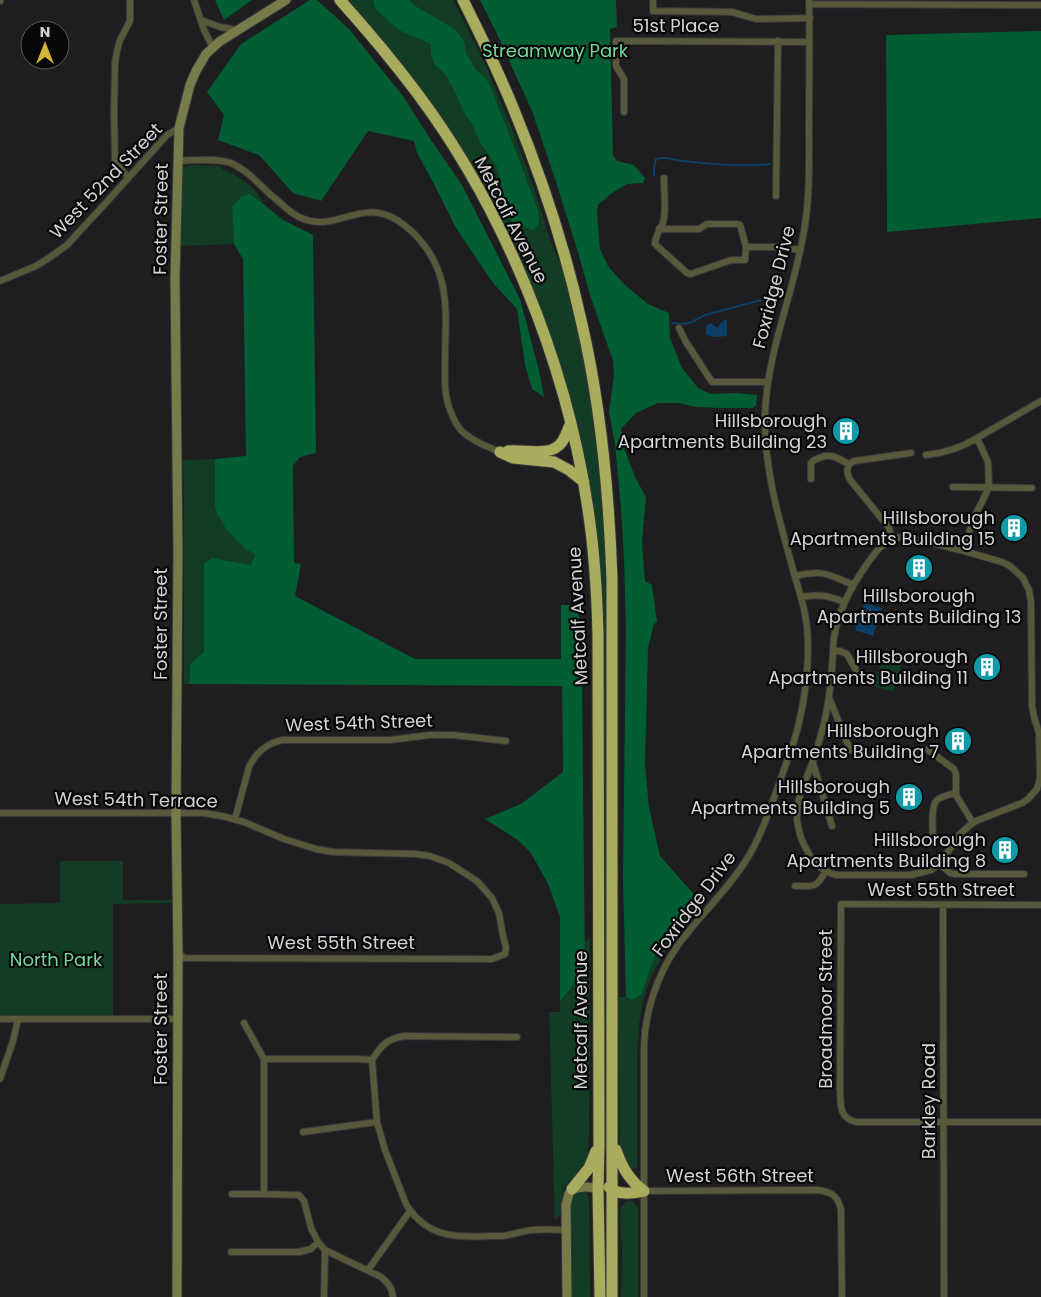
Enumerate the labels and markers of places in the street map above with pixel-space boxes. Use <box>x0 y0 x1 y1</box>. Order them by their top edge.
place label: Hillsborough Apartments Building 23 <box>618 408 827 454</box>
building icon: Hillsborough Apartments Building 23 <box>831 416 861 446</box>
place label: Hillsborough Apartments Building 15 <box>790 505 995 551</box>
building icon: Hillsborough Apartments Building 15 <box>999 513 1029 543</box>
building icon: Hillsborough Apartments Building 13 <box>904 553 934 583</box>
place label: Hillsborough Apartments Building 13 <box>817 583 1021 629</box>
place label: Hillsborough Apartments Building 11 <box>768 644 968 690</box>
building icon: Hillsborough Apartments Building 11 <box>972 652 1002 682</box>
place label: Hillsborough Apartments Building 7 <box>741 718 939 764</box>
building icon: Hillsborough Apartments Building 7 <box>943 726 973 756</box>
place label: Hillsborough Apartments Building 5 <box>690 774 890 820</box>
building icon: Hillsborough Apartments Building 5 <box>894 782 924 812</box>
place label: Hillsborough Apartments Building 8 <box>786 827 986 873</box>
building icon: Hillsborough Apartments Building 8 <box>990 835 1020 865</box>

